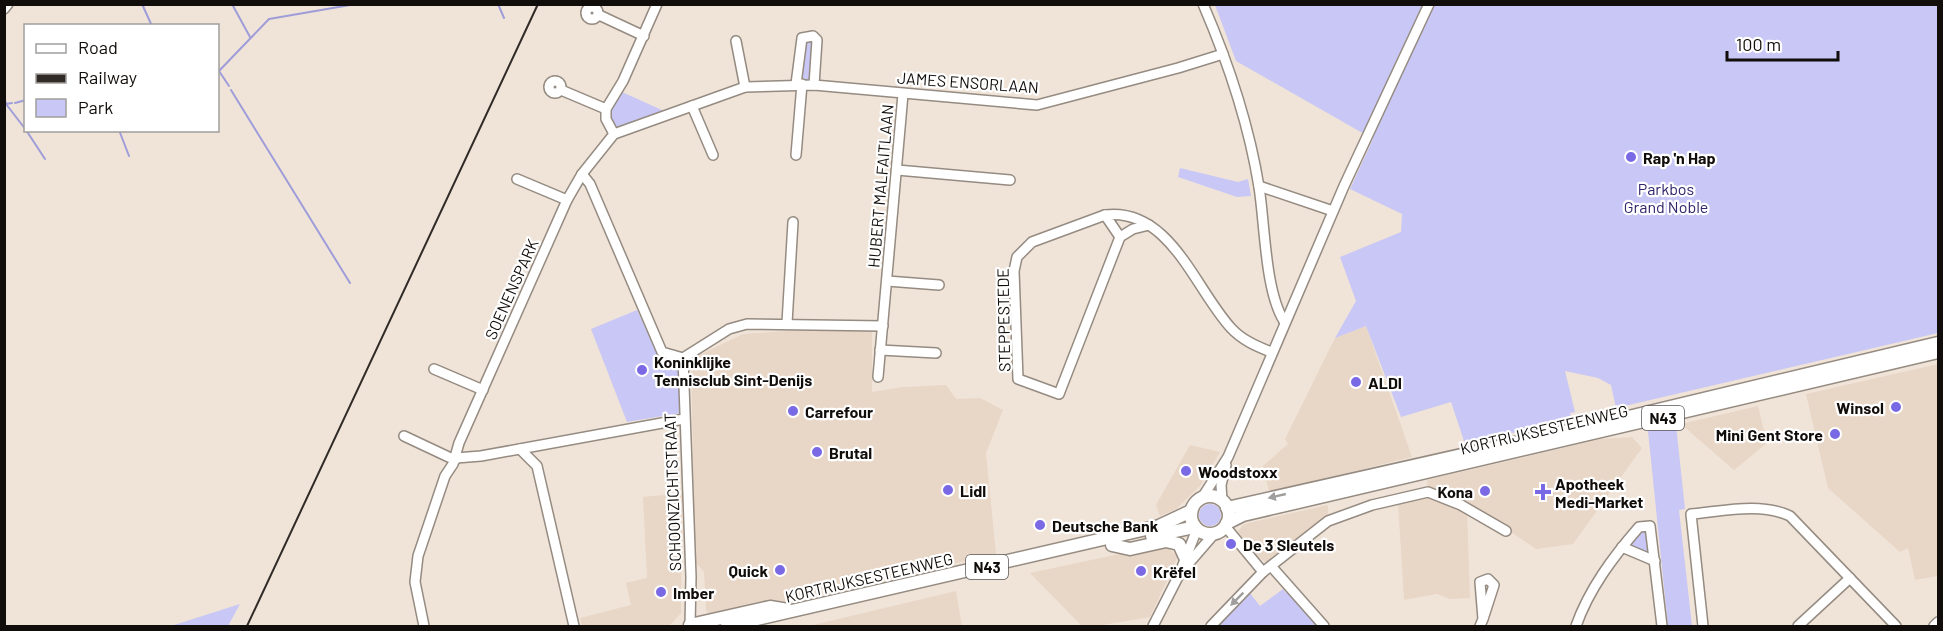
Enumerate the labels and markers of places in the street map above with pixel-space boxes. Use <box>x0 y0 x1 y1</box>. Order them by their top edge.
place label: Rap 'n Hap <box>1643 148 1716 167</box>
marker: Rap 'n Hap <box>1624 150 1638 164</box>
place label: Koninklijke Tennisclub Sint-Denijs <box>654 352 812 389</box>
marker: Koninklijke Tennisclub Sint-Denijs <box>635 363 649 377</box>
place label: ALDI <box>1368 373 1402 392</box>
marker: ALDI <box>1349 375 1363 389</box>
place label: Winsol <box>1836 398 1884 417</box>
marker: Winsol <box>1889 400 1903 414</box>
place label: Carrefour <box>805 402 873 421</box>
marker: Carrefour <box>786 404 800 418</box>
place label: Mini Gent Store <box>1716 425 1823 444</box>
marker: Mini Gent Store <box>1828 427 1842 441</box>
place label: Brutal <box>829 443 872 462</box>
marker: Brutal <box>810 445 824 459</box>
place label: Woodstoxx <box>1198 462 1278 481</box>
marker: Woodstoxx <box>1179 464 1193 478</box>
place label: Apotheek Medi-Market <box>1555 474 1643 511</box>
place label: Lidl <box>960 481 986 500</box>
place label: Kona <box>1437 482 1473 501</box>
marker: Lidl <box>941 483 955 497</box>
marker: Kona <box>1478 484 1492 498</box>
marker: Apotheek Medi-Market <box>1536 485 1550 499</box>
place label: Deutsche Bank <box>1052 516 1159 535</box>
marker: Deutsche Bank <box>1033 518 1047 532</box>
place label: De 3 Sleutels <box>1243 535 1334 554</box>
marker: De 3 Sleutels <box>1224 537 1238 551</box>
place label: Quick <box>729 561 768 580</box>
place label: Krëfel <box>1153 562 1196 581</box>
marker: Quick <box>773 563 787 577</box>
marker: Krëfel <box>1134 564 1148 578</box>
place label: Imber <box>673 583 714 602</box>
marker: Imber <box>654 585 668 599</box>

